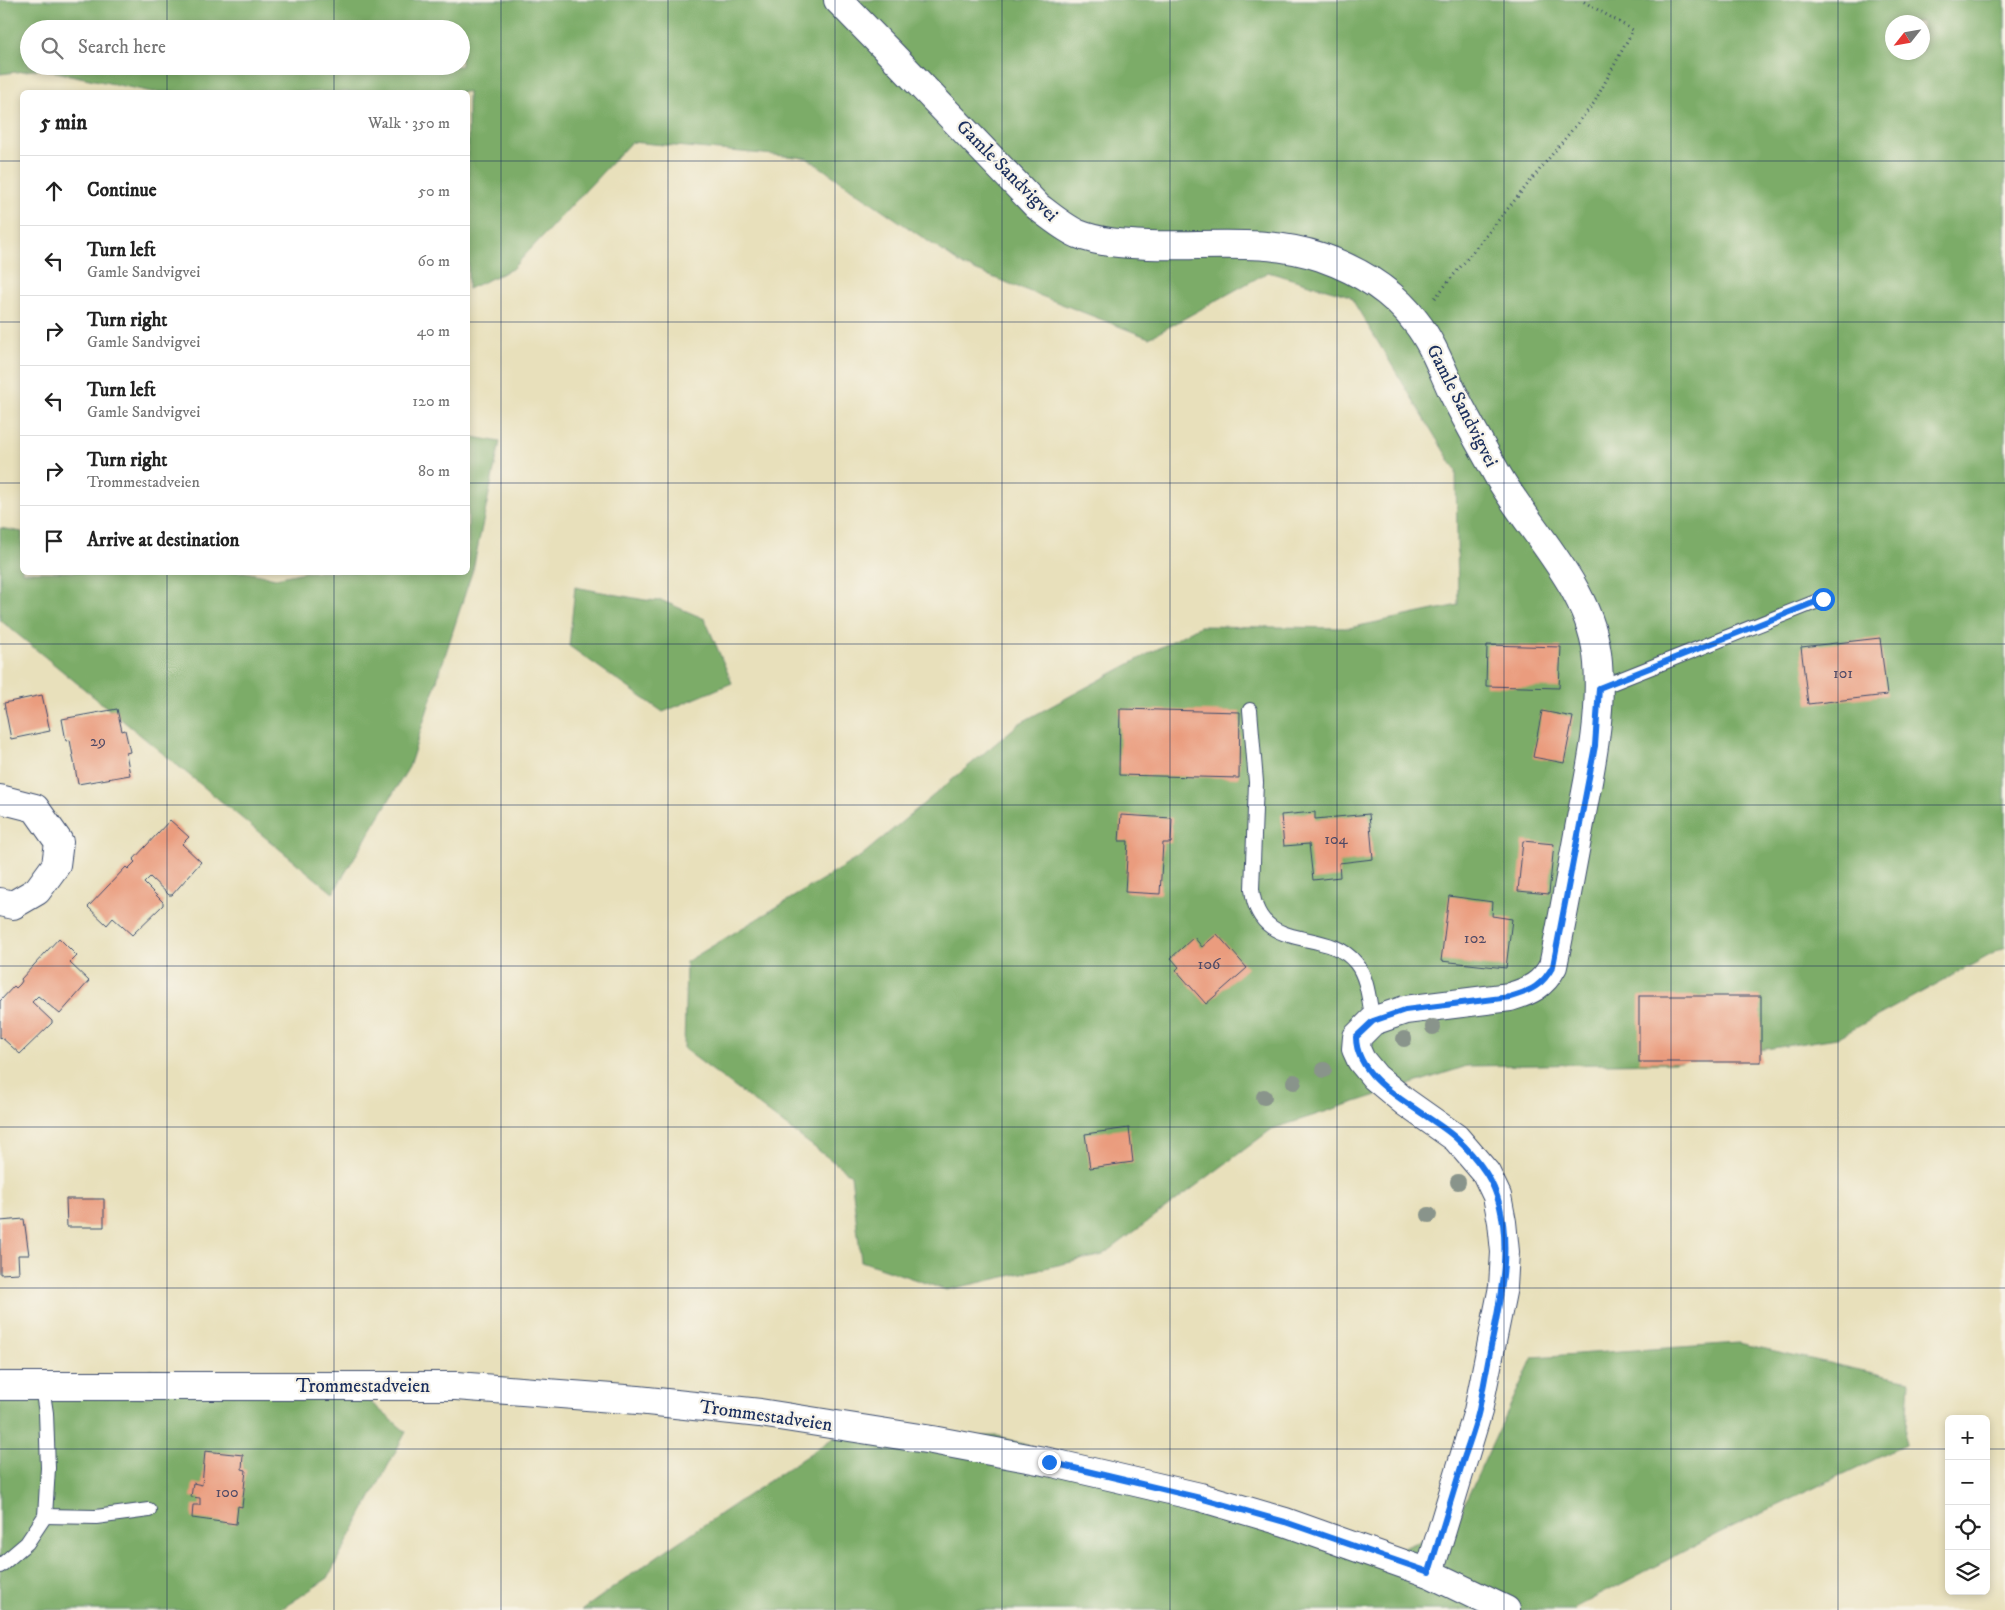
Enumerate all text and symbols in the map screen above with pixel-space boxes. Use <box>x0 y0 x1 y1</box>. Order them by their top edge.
north arrow <box>1885 15 1930 60</box>
search box <box>20 20 470 75</box>
icon: search <box>38 34 66 62</box>
text: Search here <box>78 36 166 59</box>
text: 5 min <box>40 110 87 136</box>
text: Walk · 350 m <box>368 113 450 133</box>
street label: Gamle Sandvigvei <box>951 115 1063 227</box>
icon: ahead <box>40 177 68 205</box>
text: Continue <box>87 179 157 202</box>
text: 50 m <box>418 181 450 201</box>
text: Turn left <box>87 239 156 262</box>
icon: left <box>40 247 68 275</box>
text: 60 m <box>418 251 450 271</box>
text: Gamle Sandvigvei <box>87 262 200 282</box>
text: Turn right <box>87 309 167 332</box>
icon: right <box>40 317 68 345</box>
text: 40 m <box>417 321 450 341</box>
text: Gamle Sandvigvei <box>87 332 200 352</box>
street label: Gamle Sandvigvei <box>1421 341 1503 471</box>
text: Turn left <box>87 379 156 402</box>
icon: left <box>40 387 68 415</box>
text: 120 m <box>412 391 450 411</box>
text: Gamle Sandvigvei <box>87 402 200 422</box>
text: Turn right <box>87 449 167 472</box>
icon: right <box>40 457 68 485</box>
text: 80 m <box>418 461 450 481</box>
text: Trommestadveien <box>87 472 200 492</box>
icon: arrive <box>40 527 68 555</box>
text: Arrive at destination <box>87 529 239 552</box>
route start <box>1812 588 1835 611</box>
house number: 101 <box>1833 663 1853 683</box>
house number: 29 <box>90 731 106 751</box>
house number: 104 <box>1324 829 1349 849</box>
house number: 102 <box>1464 928 1486 948</box>
house number: 106 <box>1198 954 1221 974</box>
street label: Trommestadveien <box>296 1375 430 1398</box>
street label: Trommestadveien <box>698 1395 834 1437</box>
map controls <box>1945 1415 1990 1595</box>
button: + <box>1945 1415 1990 1460</box>
route end <box>1038 1451 1061 1474</box>
button: − <box>1945 1460 1990 1505</box>
house number: 100 <box>215 1482 239 1502</box>
button: locate <box>1945 1505 1990 1550</box>
button: layers <box>1945 1550 1990 1595</box>

